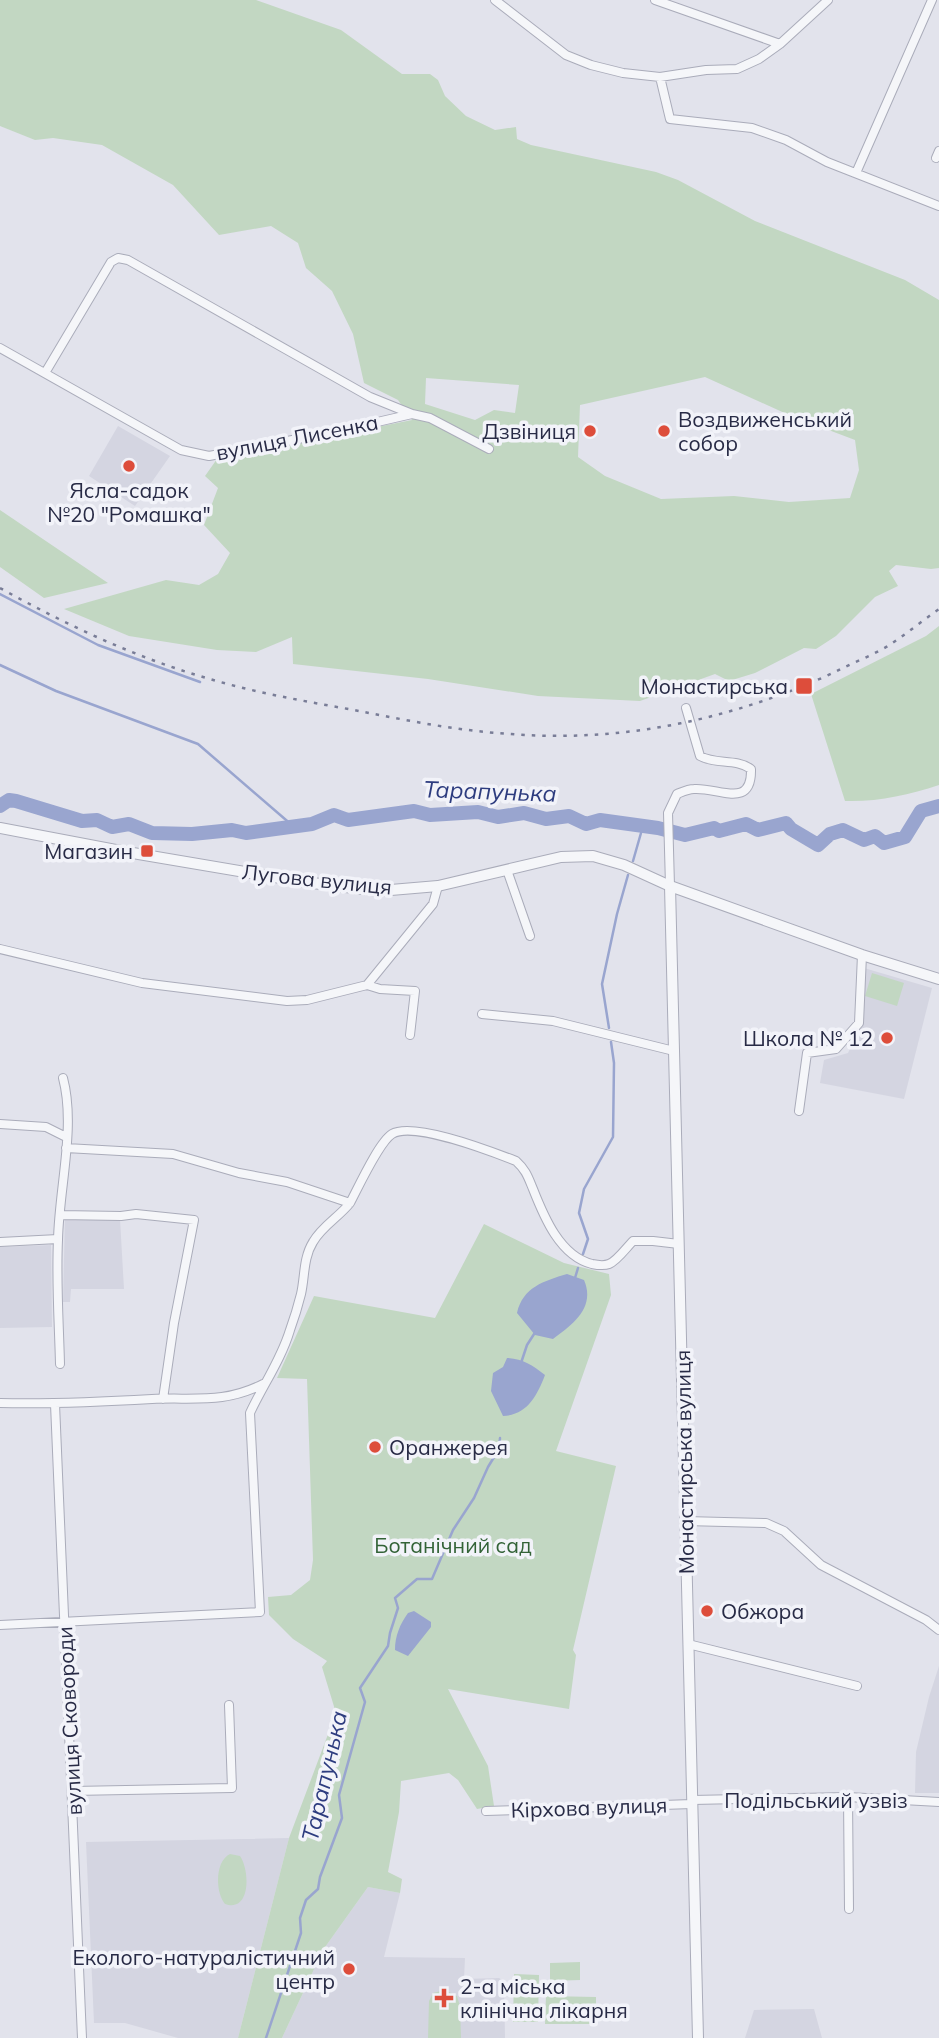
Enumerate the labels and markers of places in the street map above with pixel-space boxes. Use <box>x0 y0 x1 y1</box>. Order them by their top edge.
place label: Воздвиженський собор <box>678 406 852 456</box>
place label: Дзвіниця <box>482 418 576 444</box>
marker: Дзвіниця <box>582 423 598 439</box>
marker: Воздвиженський собор <box>656 423 672 439</box>
marker: Ясла-садок №20 "Ромашка" <box>121 458 137 474</box>
place label: Ясла-садок №20 "Ромашка" <box>47 477 211 527</box>
place label: Монастирська <box>641 673 788 699</box>
marker: Монастирська <box>794 676 814 696</box>
place label: Магазин <box>44 838 133 864</box>
marker: Магазин <box>139 843 155 859</box>
place label: Школа № 12 <box>743 1025 873 1051</box>
marker: Школа № 12 <box>879 1030 895 1046</box>
place label: Оранжерея <box>389 1434 508 1460</box>
marker: Оранжерея <box>367 1439 383 1455</box>
place label: Обжора <box>721 1598 804 1624</box>
marker: Обжора <box>699 1603 715 1619</box>
place label: Еколого-натуралістичний центр <box>72 1944 335 1994</box>
marker: Еколого-натуралістичний центр <box>341 1961 357 1977</box>
place label: 2-а міська клінічна лікарня <box>460 1973 628 2023</box>
marker: 2-а міська клінічна лікарня <box>434 1988 454 2008</box>

